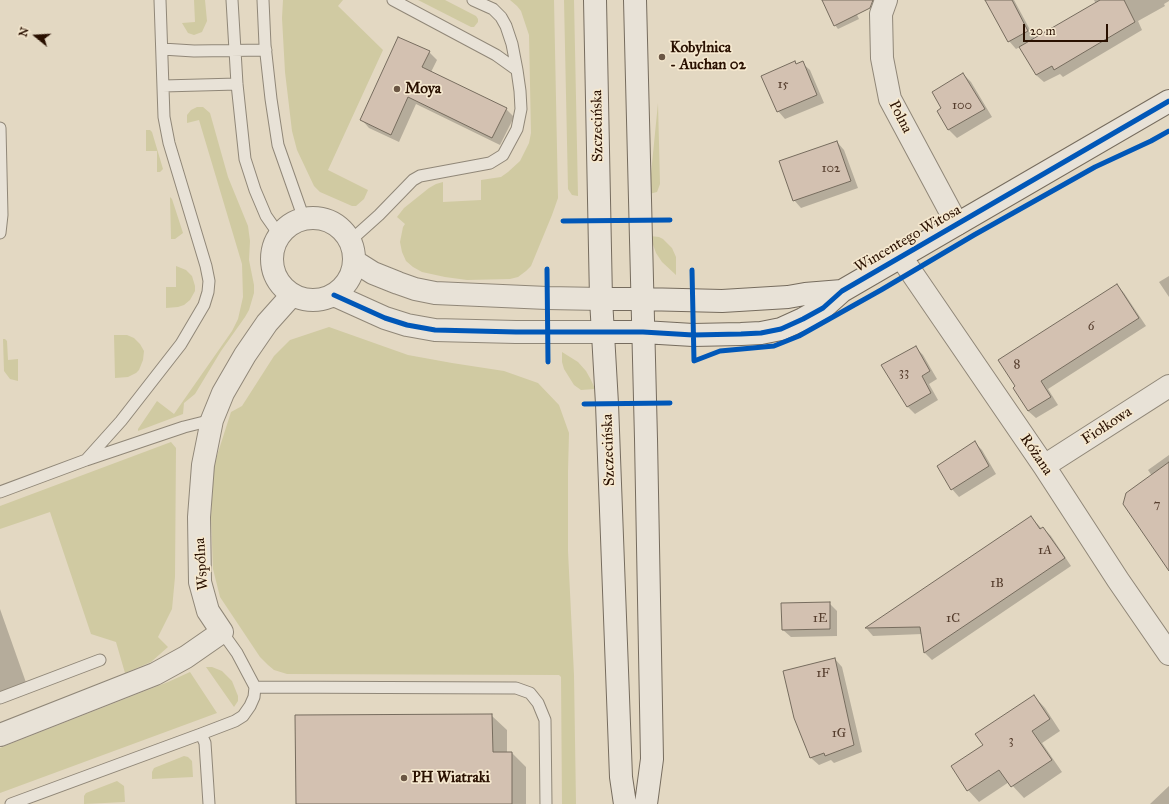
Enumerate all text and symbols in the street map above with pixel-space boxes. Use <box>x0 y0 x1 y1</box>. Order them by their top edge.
north arrow <box>16 16 56 56</box>
scale bar <box>1025 16 1110 42</box>
text: 20 m <box>1030 24 1056 38</box>
text: N <box>16 26 32 39</box>
place label: Kobylnica - Auchan 02 <box>670 39 746 74</box>
marker: Kobylnica - Auchan 02 <box>657 52 667 62</box>
house number: 15 <box>777 77 789 93</box>
place label: Moya <box>405 80 441 98</box>
marker: Moya <box>392 84 402 94</box>
street label: Szczecińska <box>588 90 608 162</box>
street label: Polna <box>884 98 916 136</box>
house number: 100 <box>952 98 972 114</box>
house number: 102 <box>821 161 841 177</box>
street label: Wincentego Witosa <box>852 201 964 277</box>
house number: 6 <box>1088 319 1094 335</box>
house number: 8 <box>1014 357 1020 373</box>
house number: 33 <box>899 365 909 381</box>
street label: Fiołkowa <box>1079 403 1135 449</box>
street label: Szczecińska <box>599 414 619 486</box>
street label: Różana <box>1016 431 1056 479</box>
house number: 7 <box>1154 497 1160 513</box>
street label: Wspólna <box>191 537 213 591</box>
house number: 1A <box>1038 543 1052 559</box>
house number: 1B <box>990 576 1004 592</box>
house number: 1E <box>813 611 827 627</box>
house number: 1C <box>946 611 960 627</box>
house number: 1F <box>816 666 830 682</box>
house number: 1G <box>832 726 846 742</box>
house number: 3 <box>1008 733 1014 749</box>
place label: PH Wiatraki <box>412 769 490 787</box>
marker: PH Wiatraki <box>399 773 409 783</box>

